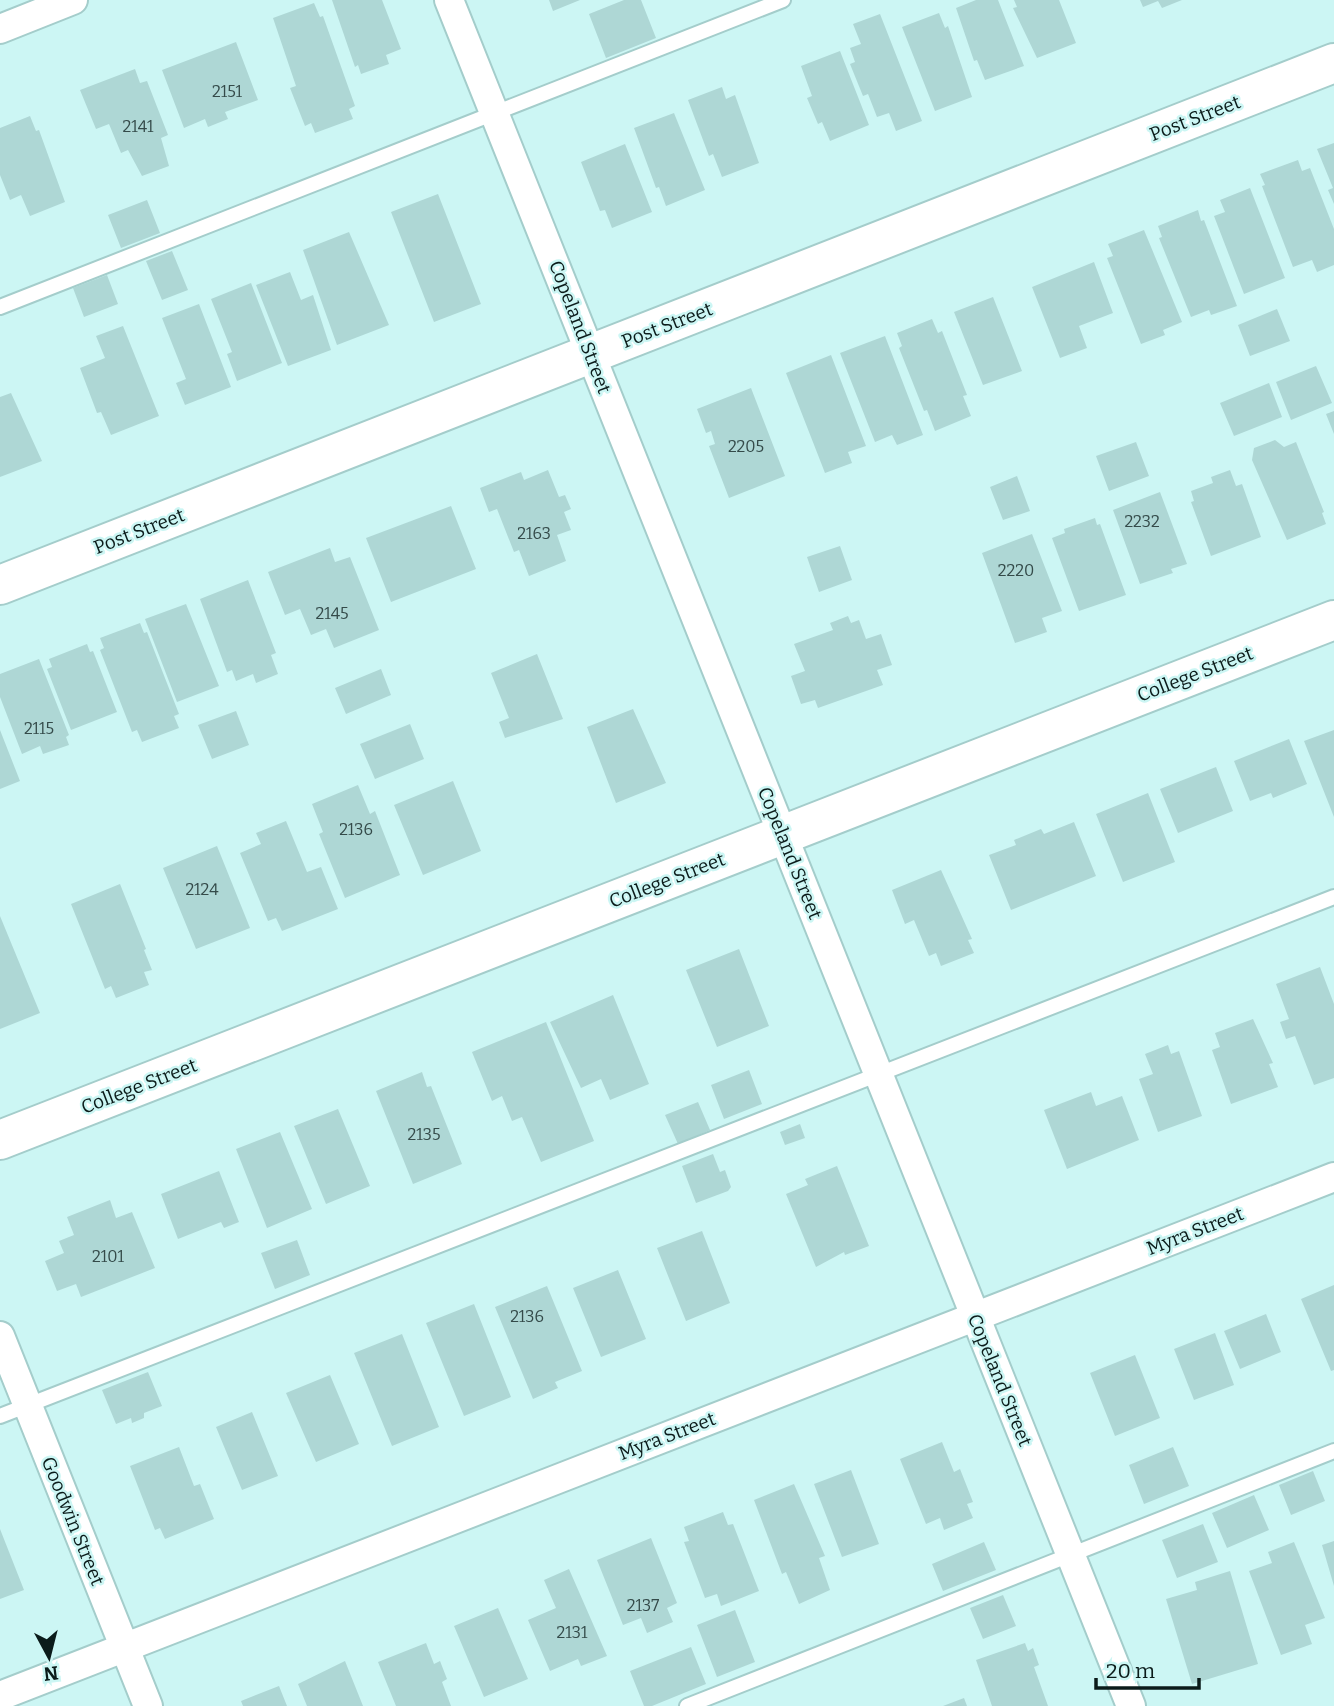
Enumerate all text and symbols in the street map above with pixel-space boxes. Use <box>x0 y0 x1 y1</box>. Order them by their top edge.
house number: 2151 <box>212 82 243 101</box>
street label: Post Street <box>1146 90 1244 146</box>
house number: 2141 <box>122 117 154 136</box>
street label: Copeland Street <box>544 257 616 397</box>
street label: Post Street <box>618 297 716 353</box>
house number: 2205 <box>728 437 764 456</box>
street label: Post Street <box>90 503 188 559</box>
house number: 2232 <box>1124 512 1160 531</box>
house number: 2163 <box>517 524 551 543</box>
house number: 2220 <box>998 561 1034 580</box>
house number: 2145 <box>315 604 349 623</box>
street label: College Street <box>1134 641 1256 707</box>
house number: 2115 <box>24 719 54 738</box>
street label: Copeland Street <box>753 783 827 923</box>
house number: 2136 <box>339 820 373 839</box>
street label: College Street <box>606 847 728 913</box>
house number: 2124 <box>185 880 219 899</box>
street label: College Street <box>78 1053 200 1119</box>
house number: 2135 <box>408 1125 440 1144</box>
street label: Myra Street <box>1143 1202 1247 1260</box>
house number: 2101 <box>92 1247 124 1266</box>
house number: 2136 <box>510 1307 544 1326</box>
street label: Copeland Street <box>963 1310 1037 1450</box>
street label: Myra Street <box>615 1407 719 1465</box>
street label: Goodwin Street <box>37 1453 109 1589</box>
house number: 2137 <box>627 1596 659 1615</box>
north arrow <box>14 1622 84 1692</box>
house number: 2131 <box>557 1623 588 1642</box>
scale bar <box>1096 1646 1199 1690</box>
text: 20 m <box>1106 1658 1155 1684</box>
text: N <box>42 1661 60 1686</box>

